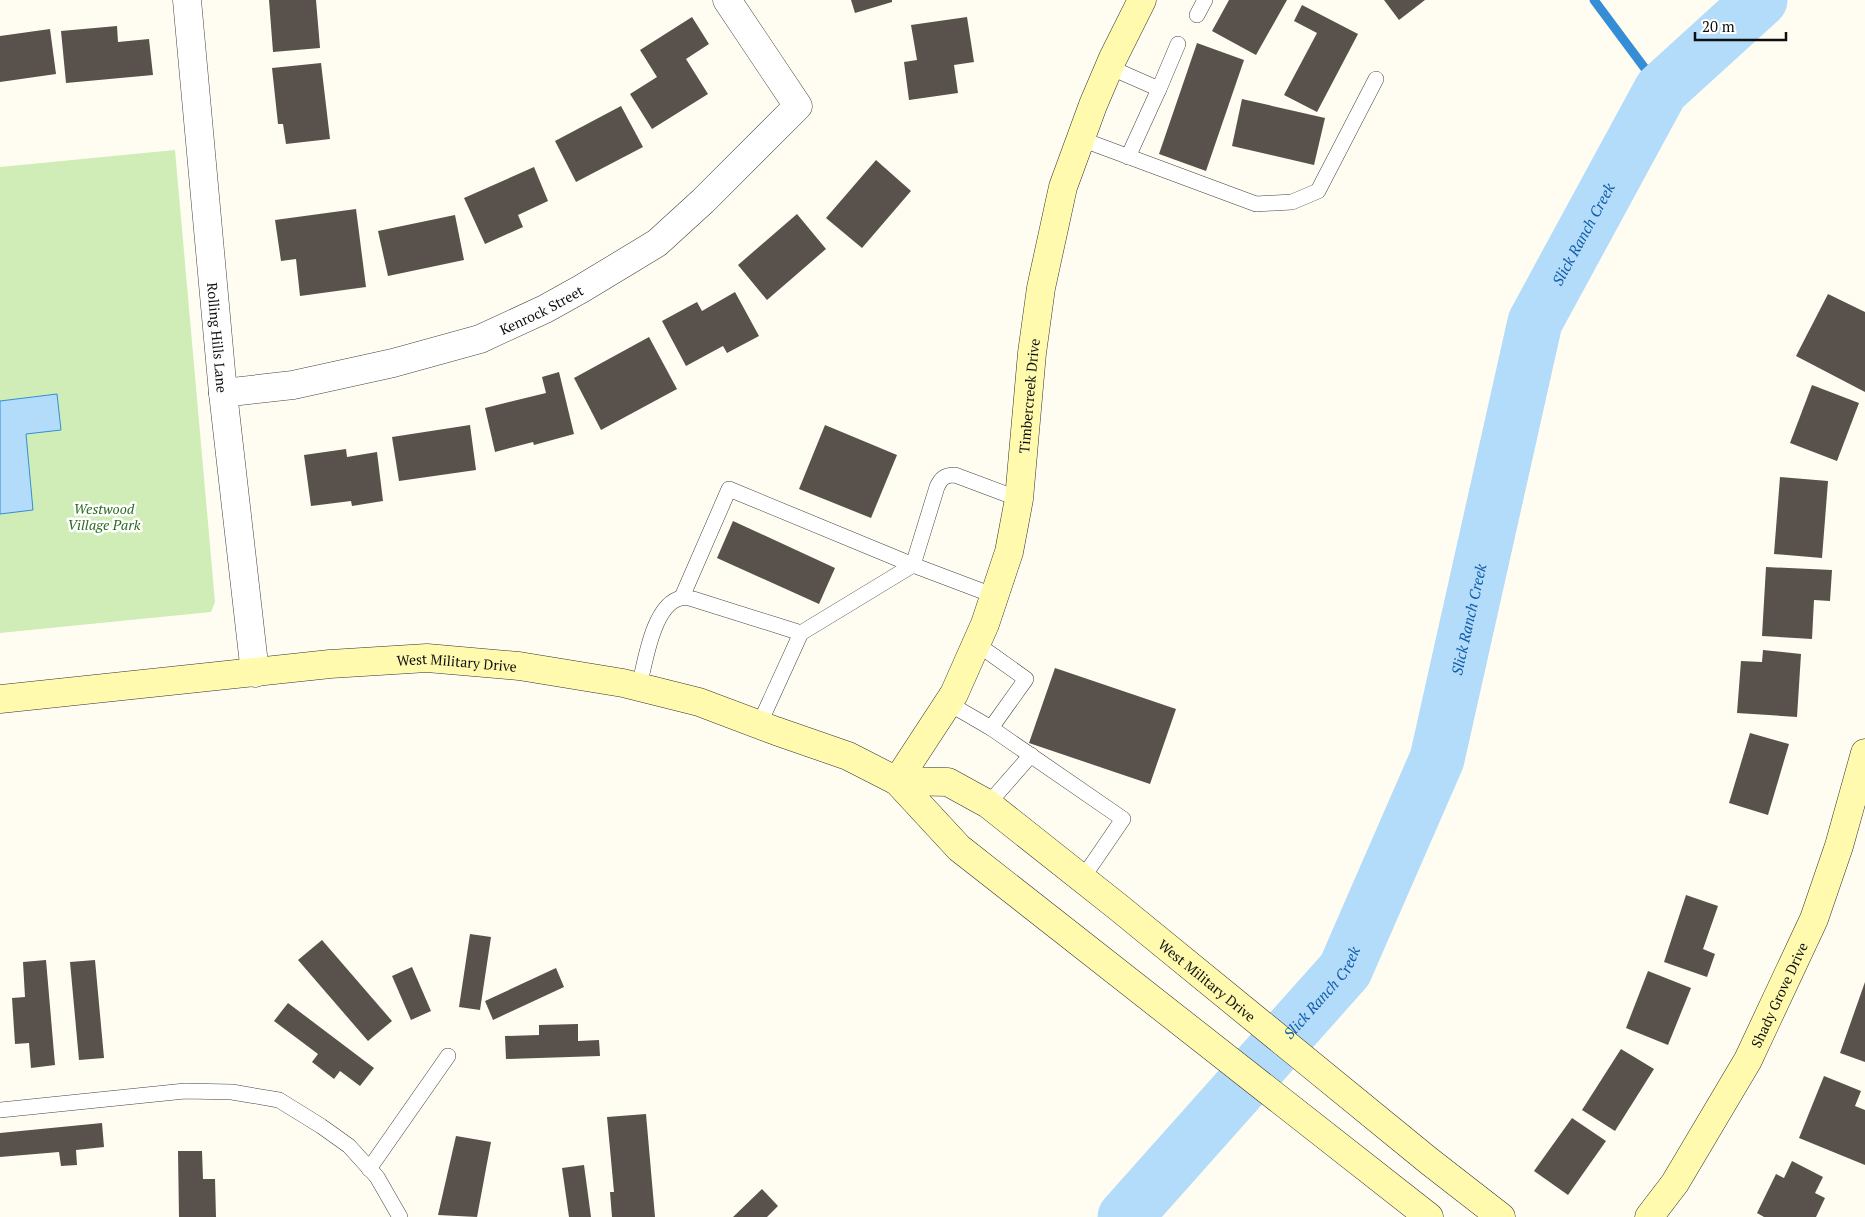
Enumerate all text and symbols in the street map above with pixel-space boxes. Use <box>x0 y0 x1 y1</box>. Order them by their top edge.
scale bar <box>1695 10 1786 42</box>
text: 20 m <box>1702 16 1735 36</box>
water label: Slick Ranch Creek <box>1547 179 1619 289</box>
street label: Kenrock Street <box>496 280 587 338</box>
street label: Rolling Hills Lane <box>203 282 232 394</box>
street label: Timbercreek Drive <box>1014 337 1043 454</box>
park label: Westwood Village Park <box>68 499 141 534</box>
water label: Slick Ranch Creek <box>1446 561 1491 677</box>
street label: West Military Drive <box>396 648 518 675</box>
street label: West Military Drive <box>1155 935 1260 1026</box>
street label: Shady Grove Drive <box>1746 939 1811 1050</box>
water label: Slick Ranch Creek <box>1279 942 1364 1043</box>

